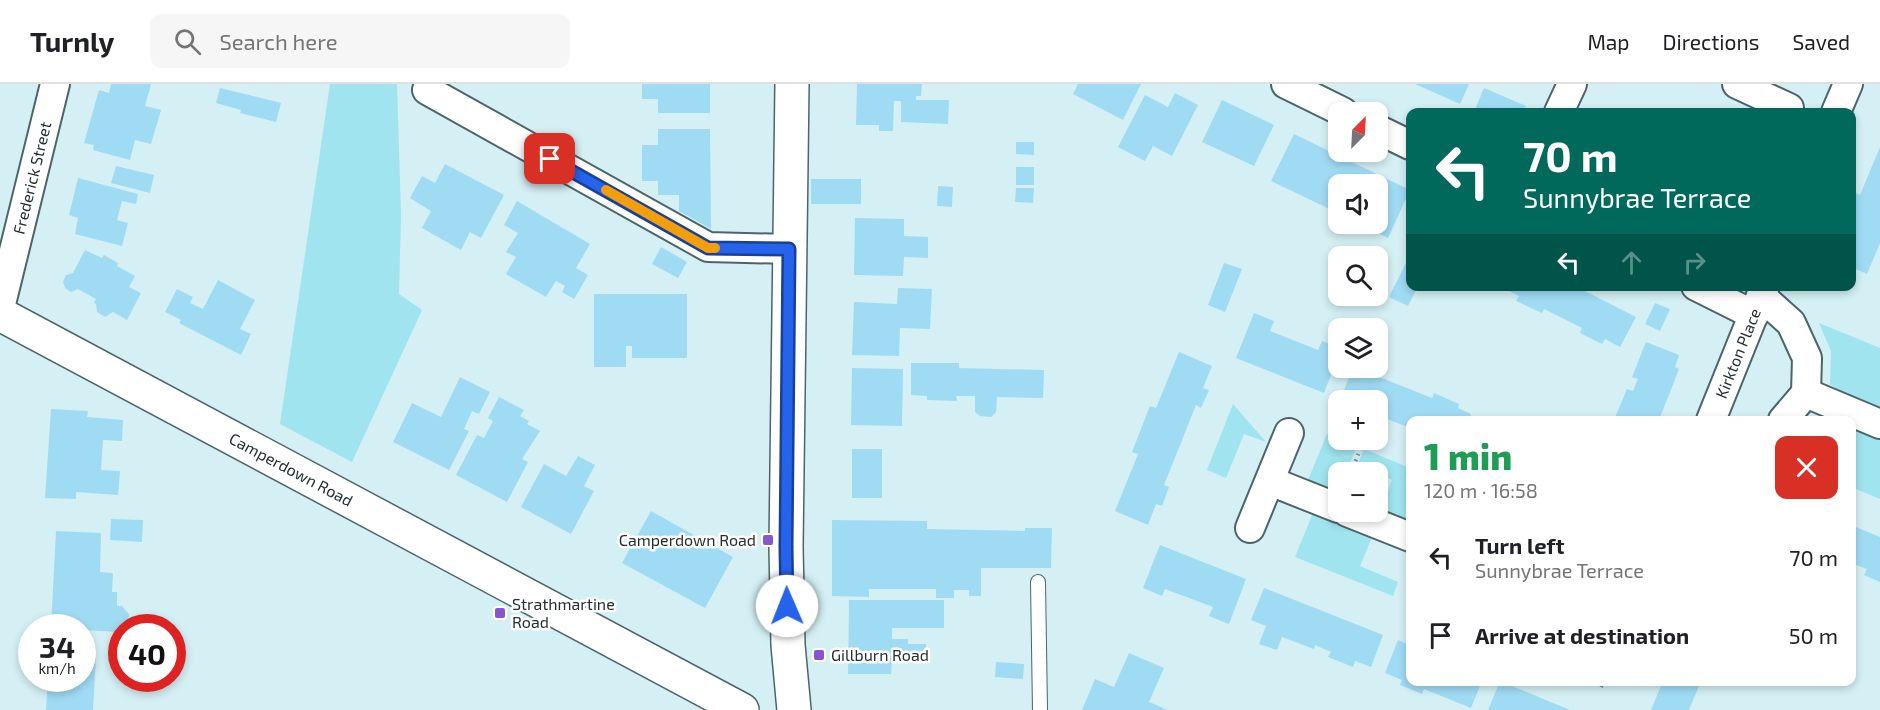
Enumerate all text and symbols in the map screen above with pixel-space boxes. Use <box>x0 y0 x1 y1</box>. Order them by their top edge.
search box <box>150 14 570 68</box>
text: Turnly <box>30 24 114 58</box>
icon: search <box>171 25 204 58</box>
text: Search here <box>219 28 338 54</box>
text: Map <box>1587 29 1630 54</box>
text: Directions <box>1663 29 1759 54</box>
text: Saved <box>1792 29 1850 54</box>
north arrow <box>1328 102 1388 162</box>
map controls <box>1328 102 1388 522</box>
street label: Frederick Street <box>9 120 54 236</box>
text: 70 m <box>1523 130 1618 180</box>
icon: left <box>1424 132 1502 210</box>
pin <box>524 133 575 184</box>
icon: arrive <box>533 142 566 175</box>
button: sound <box>1328 174 1388 234</box>
text: Sunnybrae Terrace <box>1523 181 1751 213</box>
button: search <box>1328 246 1388 306</box>
icon: left <box>1552 246 1585 279</box>
icon: ahead <box>1615 246 1648 279</box>
icon: right <box>1678 246 1711 279</box>
street label: Kirkton Place <box>1711 305 1764 401</box>
button: layers <box>1328 318 1388 378</box>
button: + <box>1328 390 1388 450</box>
street label: Camperdown Road <box>226 428 356 510</box>
text: 1 min <box>1424 434 1512 477</box>
button: close <box>1775 436 1838 499</box>
button: − <box>1328 462 1388 522</box>
text: 120 m · 16:58 <box>1424 478 1538 502</box>
place label: Camperdown Road <box>619 530 756 549</box>
text: Turn left <box>1475 532 1564 558</box>
marker: Camperdown Road <box>761 533 775 547</box>
icon: left <box>1424 541 1457 574</box>
text: 70 m <box>1789 544 1838 570</box>
text: Sunnybrae Terrace <box>1475 558 1644 582</box>
position arrow <box>755 574 819 638</box>
place label: Strathmartine Road <box>512 594 615 631</box>
marker: Strathmartine Road <box>493 606 507 620</box>
speed limit sign: 40 <box>108 614 186 692</box>
icon: arrive <box>1424 619 1457 652</box>
text: Arrive at destination <box>1475 622 1689 648</box>
text: 50 m <box>1789 622 1838 648</box>
text: 34 <box>39 628 75 664</box>
place label: Gillburn Road <box>831 645 929 664</box>
marker: Gillburn Road <box>812 648 826 662</box>
text: km/h <box>38 659 76 677</box>

